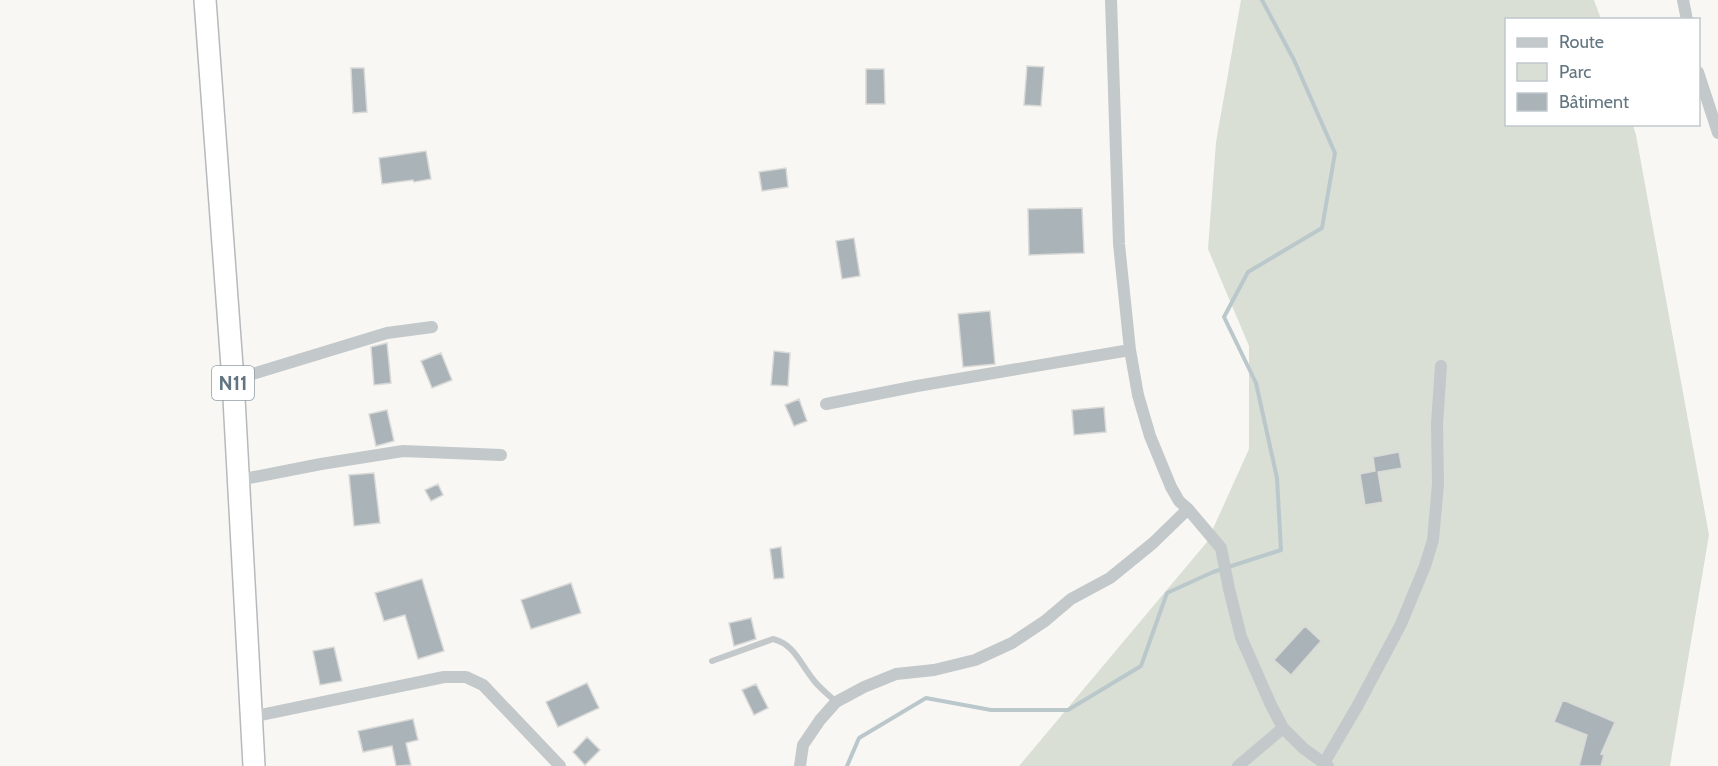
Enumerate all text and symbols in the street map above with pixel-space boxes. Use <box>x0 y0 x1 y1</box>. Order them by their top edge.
legend <box>1505 18 1700 126</box>
text: Route <box>1559 31 1604 53</box>
text: Parc <box>1559 61 1591 83</box>
text: Bâtiment <box>1559 91 1629 113</box>
road number: N11 <box>212 366 254 400</box>

